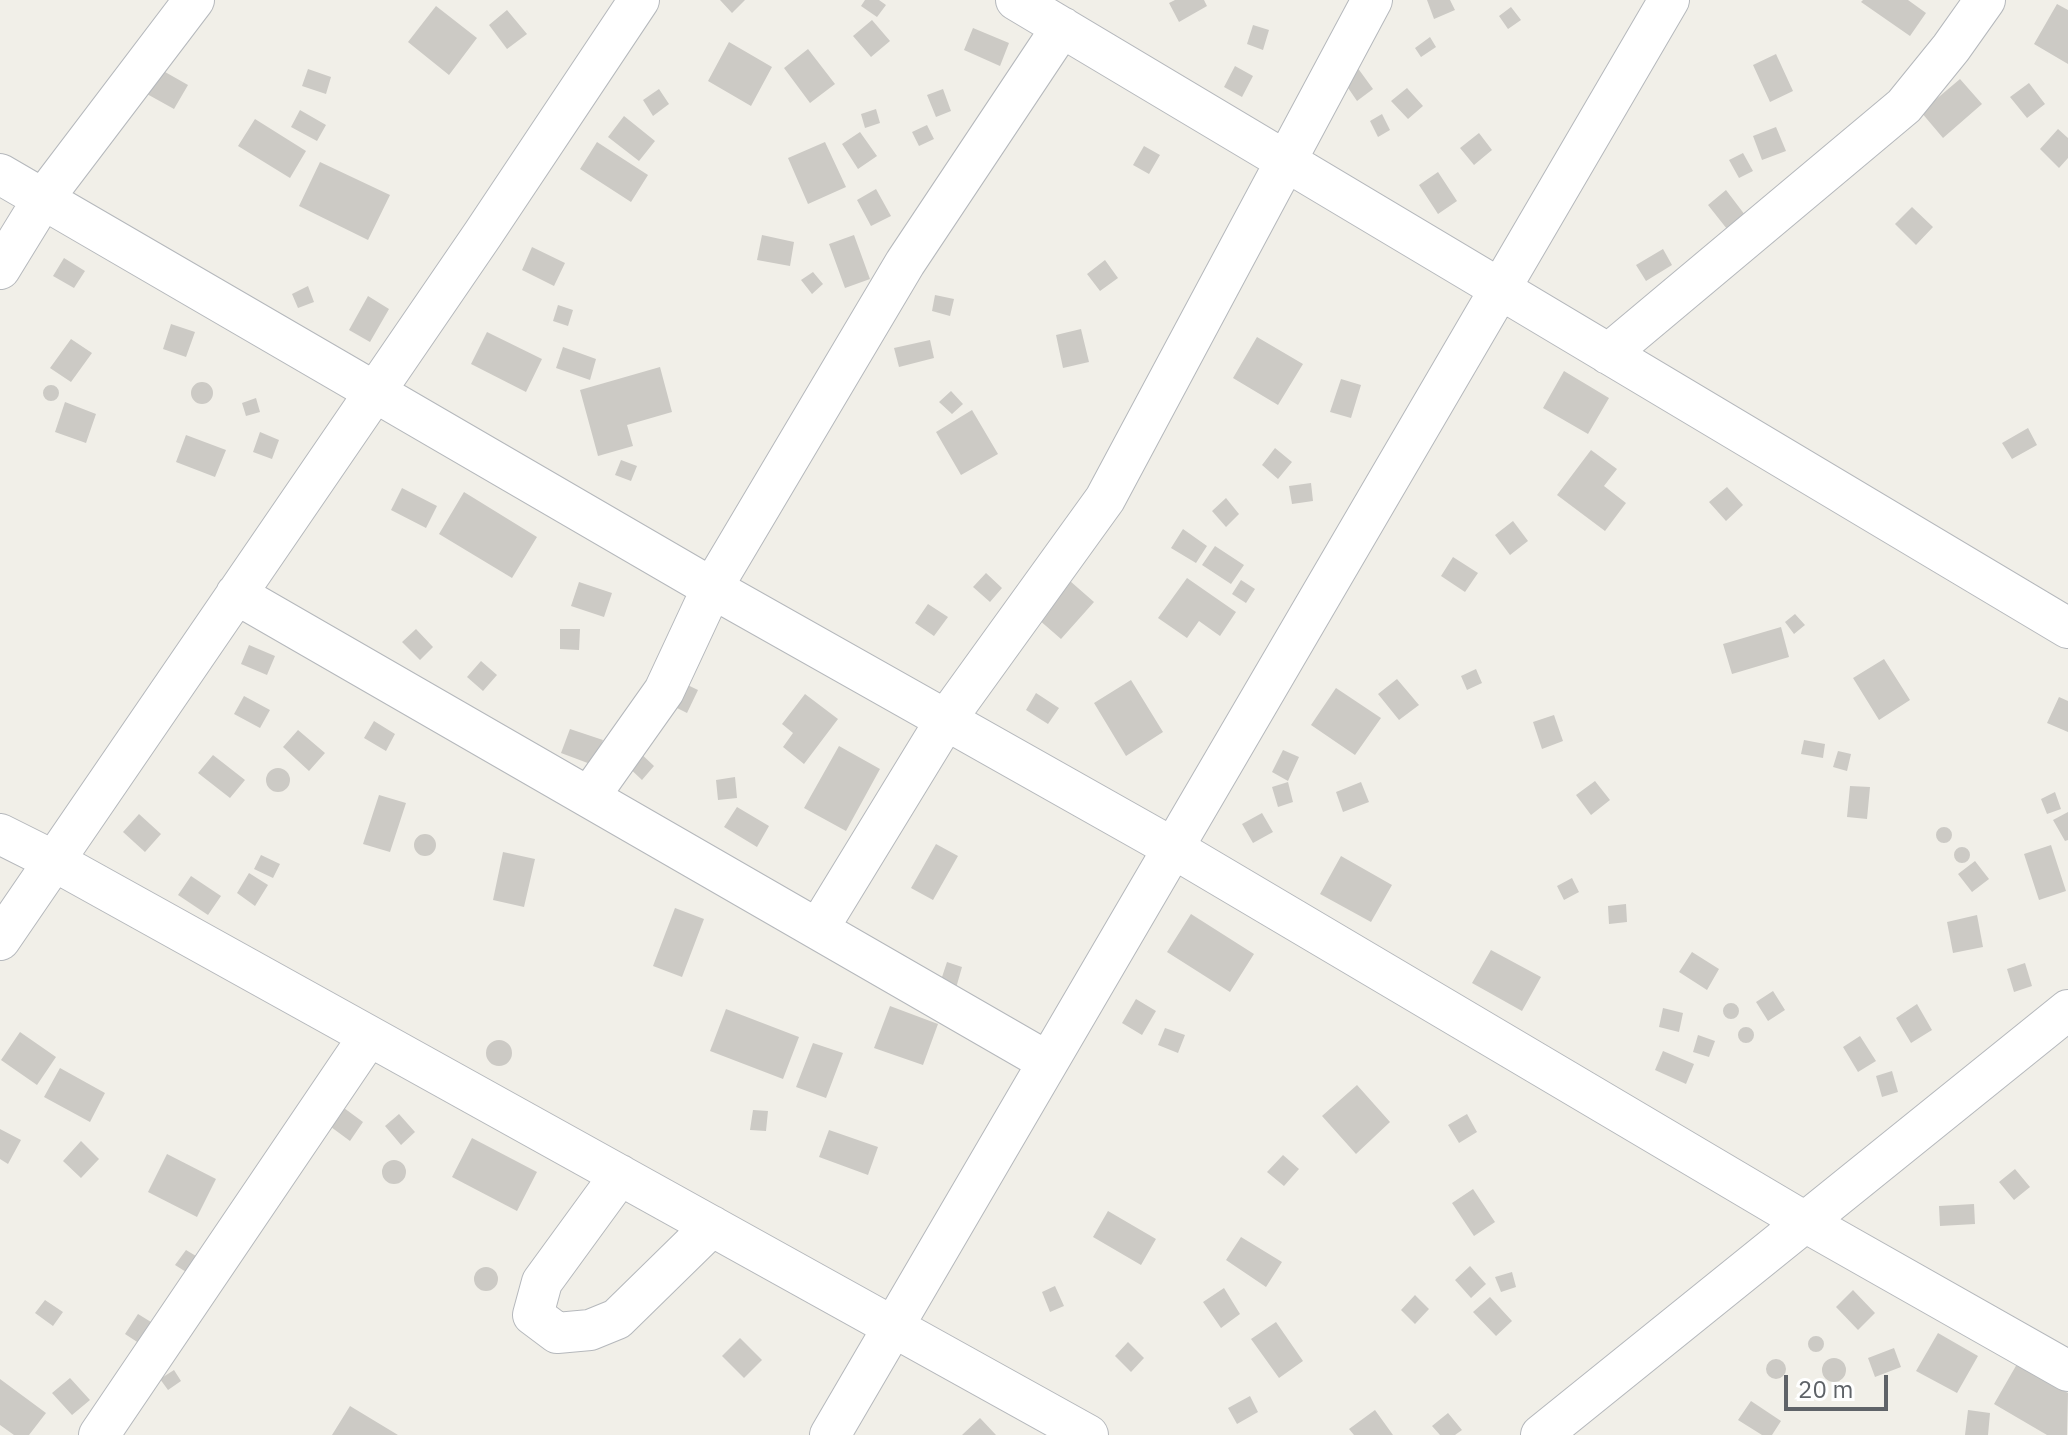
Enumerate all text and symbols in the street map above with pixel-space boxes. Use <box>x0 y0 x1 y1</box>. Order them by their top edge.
scale bar <box>1788 1359 1892 1409</box>
text: 20 m <box>1798 1373 1853 1405</box>

